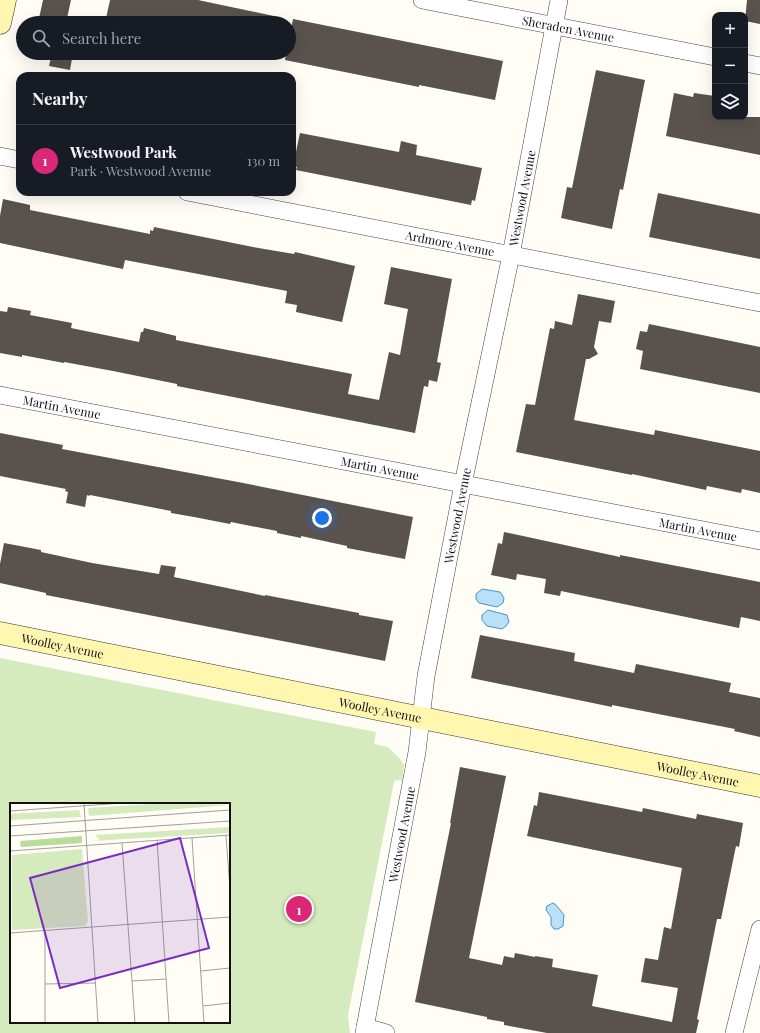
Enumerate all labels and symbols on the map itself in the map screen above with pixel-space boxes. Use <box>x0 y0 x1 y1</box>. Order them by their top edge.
street label: Sheraden Avenue <box>521 12 616 45</box>
street label: Westwood Avenue <box>505 149 539 248</box>
street label: Ardmore Avenue <box>403 226 496 259</box>
street label: Martin Avenue <box>22 392 102 422</box>
street label: Martin Avenue <box>340 453 420 483</box>
street label: Westwood Avenue <box>440 466 474 566</box>
your location <box>312 508 332 528</box>
street label: Martin Avenue <box>658 514 738 544</box>
street label: Woolley Avenue <box>19 629 105 662</box>
street label: Woolley Avenue <box>337 693 423 726</box>
street label: Woolley Avenue <box>654 757 741 790</box>
street label: Westwood Avenue <box>384 785 418 885</box>
inset map <box>10 803 230 1023</box>
pin: 1 <box>286 894 312 924</box>

